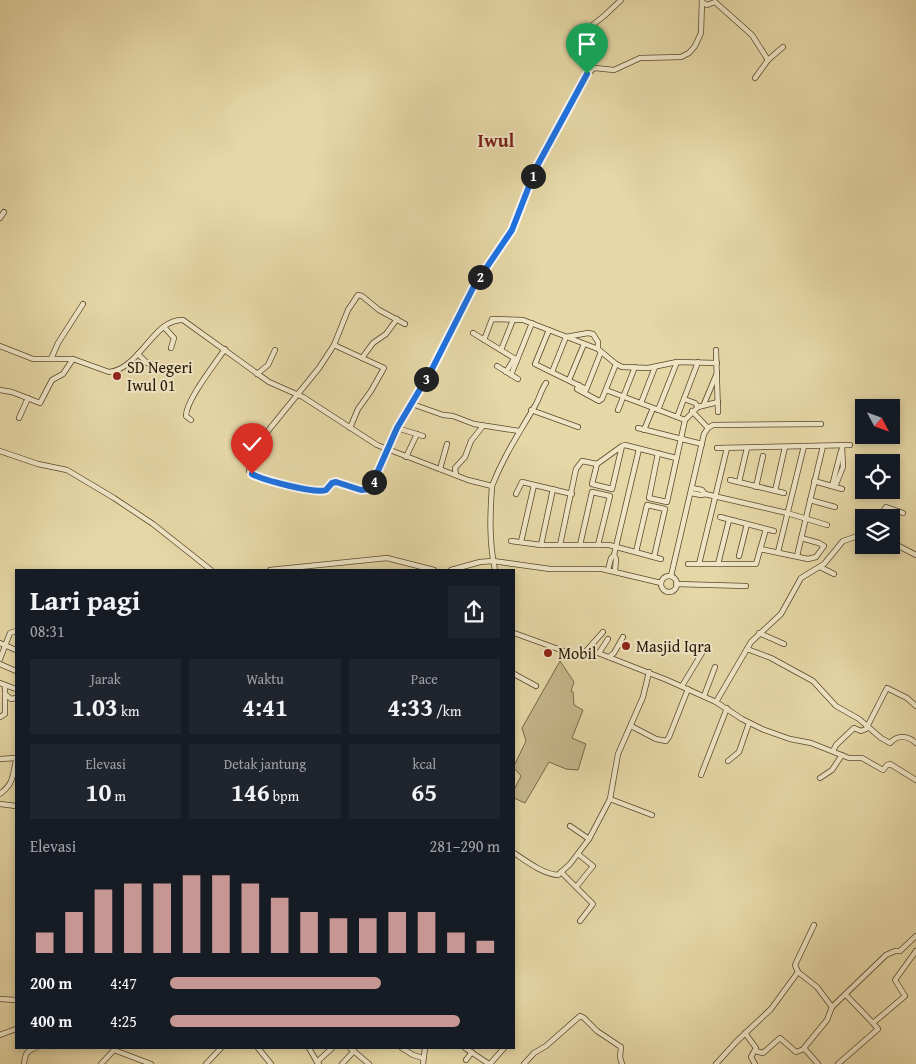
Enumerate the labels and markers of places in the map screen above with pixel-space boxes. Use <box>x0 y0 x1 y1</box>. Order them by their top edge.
pin <box>566 23 608 74</box>
pin: 1 <box>520 164 546 188</box>
pin: 2 <box>468 264 492 290</box>
place label: SD Negeri Iwul 01 <box>127 355 193 397</box>
pin: 3 <box>414 366 438 392</box>
marker: SD Negeri Iwul 01 <box>111 370 123 382</box>
pin <box>231 423 273 474</box>
pin: 4 <box>362 470 386 494</box>
place label: Masjid Iqra <box>636 634 712 658</box>
marker: Masjid Iqra <box>620 640 632 652</box>
place label: Mobil <box>558 641 597 665</box>
marker: Mobil <box>542 647 554 659</box>

